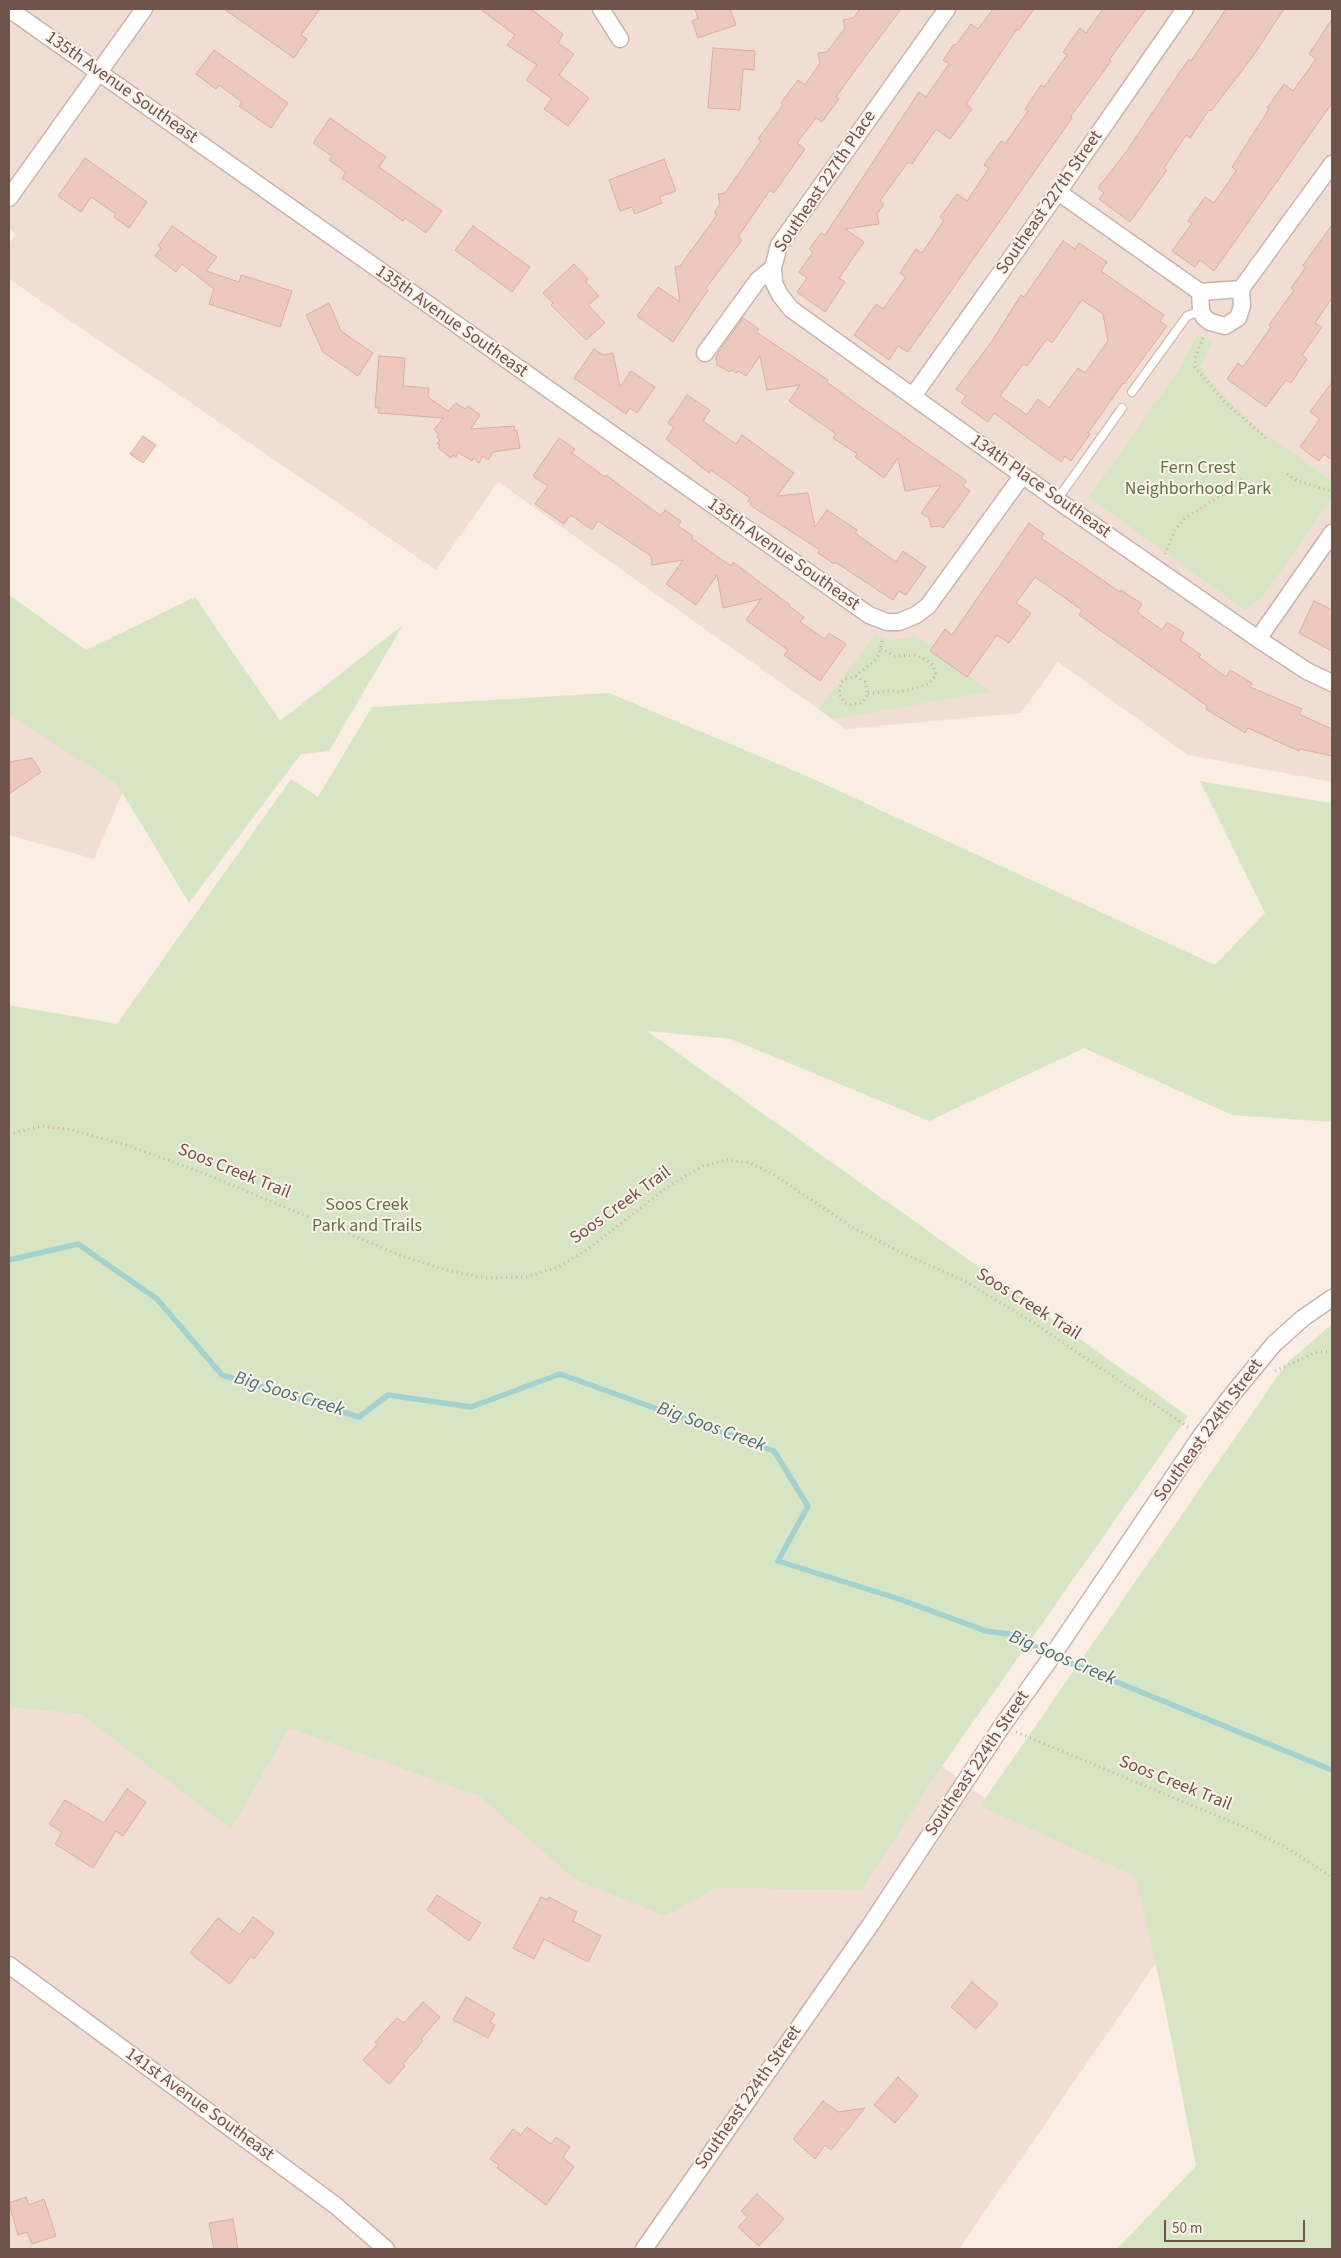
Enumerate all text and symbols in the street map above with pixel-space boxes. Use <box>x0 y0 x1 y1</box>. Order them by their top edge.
street label: 135th Avenue Southeast <box>40 27 202 149</box>
street label: Southeast 227th Place <box>770 107 882 257</box>
street label: Southeast 227th Street <box>992 127 1108 279</box>
street label: 135th Avenue Southeast <box>370 261 532 383</box>
street label: 134th Place Southeast <box>966 430 1114 544</box>
park label: Fern Crest Neighborhood Park <box>1125 458 1271 500</box>
street label: 135th Avenue Southeast <box>702 494 864 616</box>
street label: Soos Creek Trail <box>174 1140 294 1204</box>
street label: Soos Creek Trail <box>566 1162 676 1250</box>
park label: Soos Creek Park and Trails <box>312 1195 422 1238</box>
street label: Soos Creek Trail <box>972 1264 1084 1346</box>
street label: Southeast 224th Street <box>1150 1355 1268 1507</box>
water label: Big Soos Creek <box>231 1367 347 1423</box>
water label: Big Soos Creek <box>654 1398 768 1458</box>
water label: Big Soos Creek <box>1005 1626 1119 1692</box>
street label: Southeast 224th Street <box>921 1687 1035 1841</box>
street label: Soos Creek Trail <box>1115 1752 1235 1816</box>
street label: Southeast 224th Street <box>691 2022 807 2174</box>
street label: 141st Avenue Southeast <box>120 2044 278 2166</box>
scale bar <box>1166 2210 1307 2242</box>
text: 50 m <box>1172 2218 1202 2239</box>

